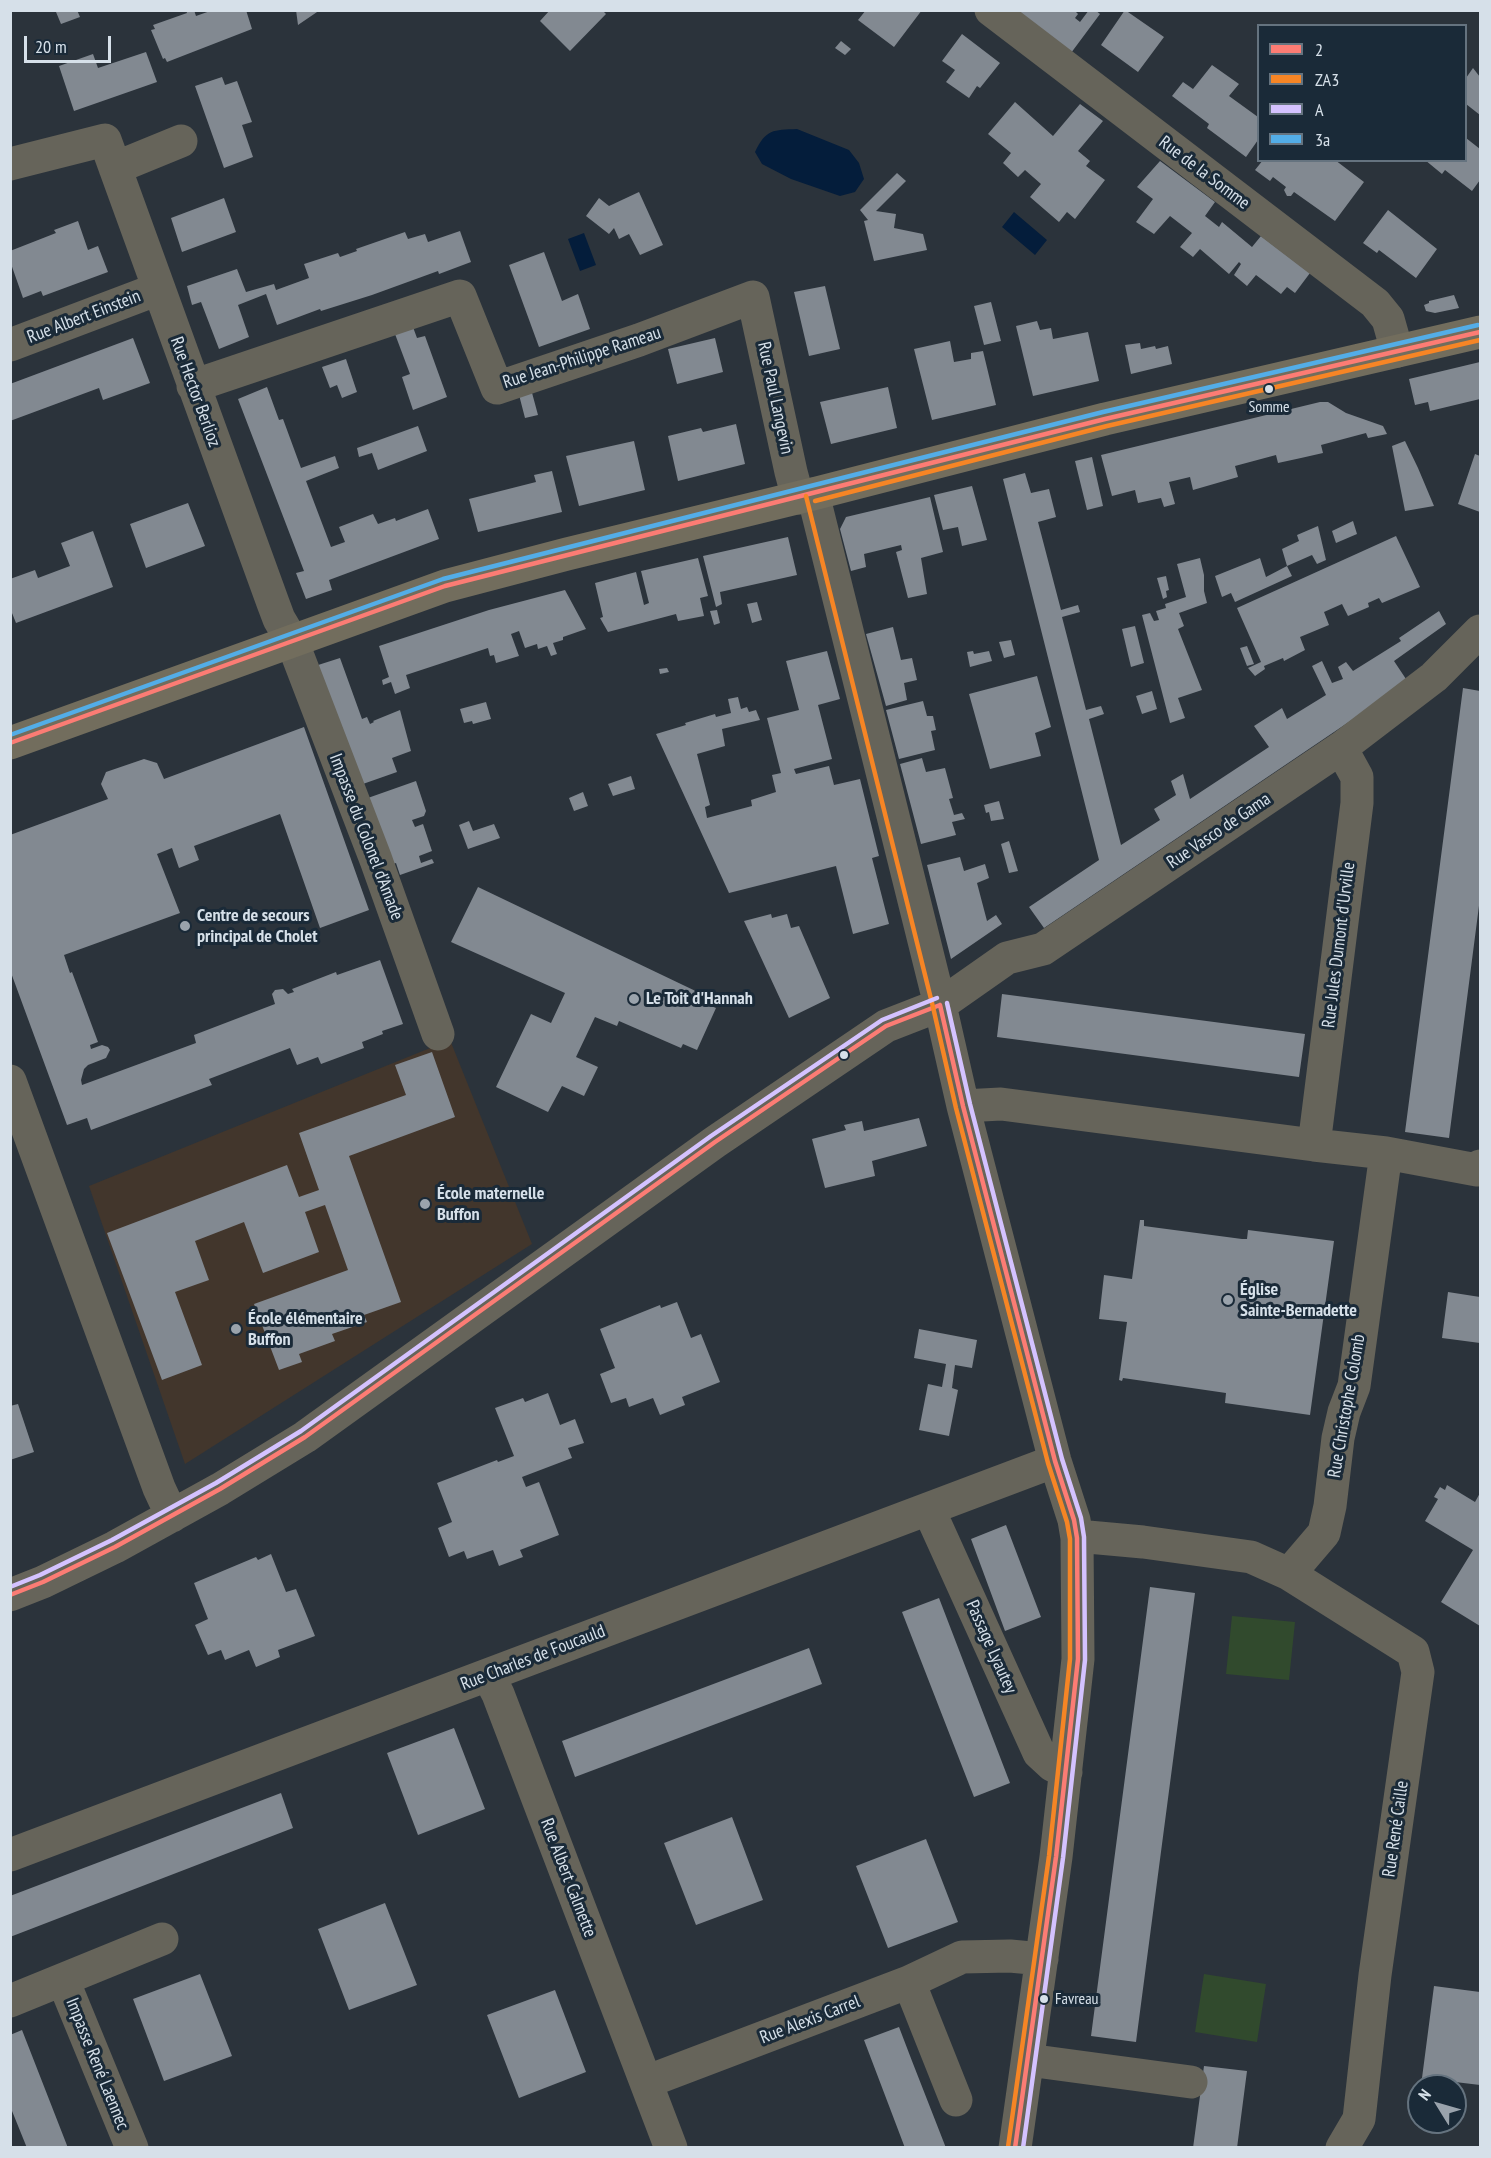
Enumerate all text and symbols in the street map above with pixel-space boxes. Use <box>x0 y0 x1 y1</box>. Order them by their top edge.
scale bar <box>27 24 114 62</box>
legend <box>1257 24 1467 162</box>
text: 20 m <box>35 35 67 58</box>
text: 2 <box>1315 38 1323 61</box>
text: ZA3 <box>1315 68 1339 91</box>
text: A <box>1315 98 1324 121</box>
text: 3a <box>1315 128 1330 151</box>
street label: Rue de la Somme <box>1154 132 1254 214</box>
street label: Rue Albert Einstein <box>24 286 144 348</box>
street label: Rue Jean-Philippe Rameau <box>500 322 664 394</box>
street label: Rue Hector Berlioz <box>165 334 225 450</box>
street label: Rue Paul Langevin <box>753 340 797 456</box>
marker: Somme <box>1263 383 1275 395</box>
place label: Somme <box>1248 397 1290 417</box>
street label: Impasse du Colonel d’Amade <box>324 751 408 923</box>
street label: Rue Vasco de Gama <box>1163 788 1275 874</box>
street label: Rue Jules Dumont d'Urville <box>1318 861 1360 1029</box>
place label: Centre de secours principal de Cholet <box>197 905 317 948</box>
marker: Centre de secours principal de Cholet <box>178 919 192 933</box>
place label: Le Toit d'Hannah <box>646 988 753 1010</box>
marker: Le Toit d'Hannah <box>627 992 641 1006</box>
unlabelled marker <box>838 1049 850 1061</box>
place label: École maternelle Buffon <box>437 1183 544 1226</box>
marker: École maternelle Buffon <box>418 1197 432 1211</box>
place label: Église Sainte-Bernadette <box>1240 1279 1357 1322</box>
marker: Église Sainte-Bernadette <box>1221 1293 1235 1307</box>
place label: École élémentaire Buffon <box>248 1308 363 1350</box>
marker: École élémentaire Buffon <box>229 1322 243 1336</box>
street label: Rue Christophe Colomb <box>1324 1333 1370 1479</box>
street label: Passage Lyautey <box>961 1597 1021 1697</box>
street label: Rue Charles de Foucauld <box>458 1621 608 1695</box>
street label: Rue René Caille <box>1379 1779 1413 1879</box>
street label: Rue Albert Calmette <box>535 1816 601 1940</box>
place label: Favreau <box>1055 1989 1099 2009</box>
street label: Rue Alexis Carrel <box>757 1991 863 2049</box>
marker: Favreau <box>1038 1993 1050 2005</box>
street label: Impasse René Laennec <box>61 1995 133 2133</box>
north arrow <box>1407 2074 1467 2134</box>
text: N <box>1414 2085 1435 2104</box>

